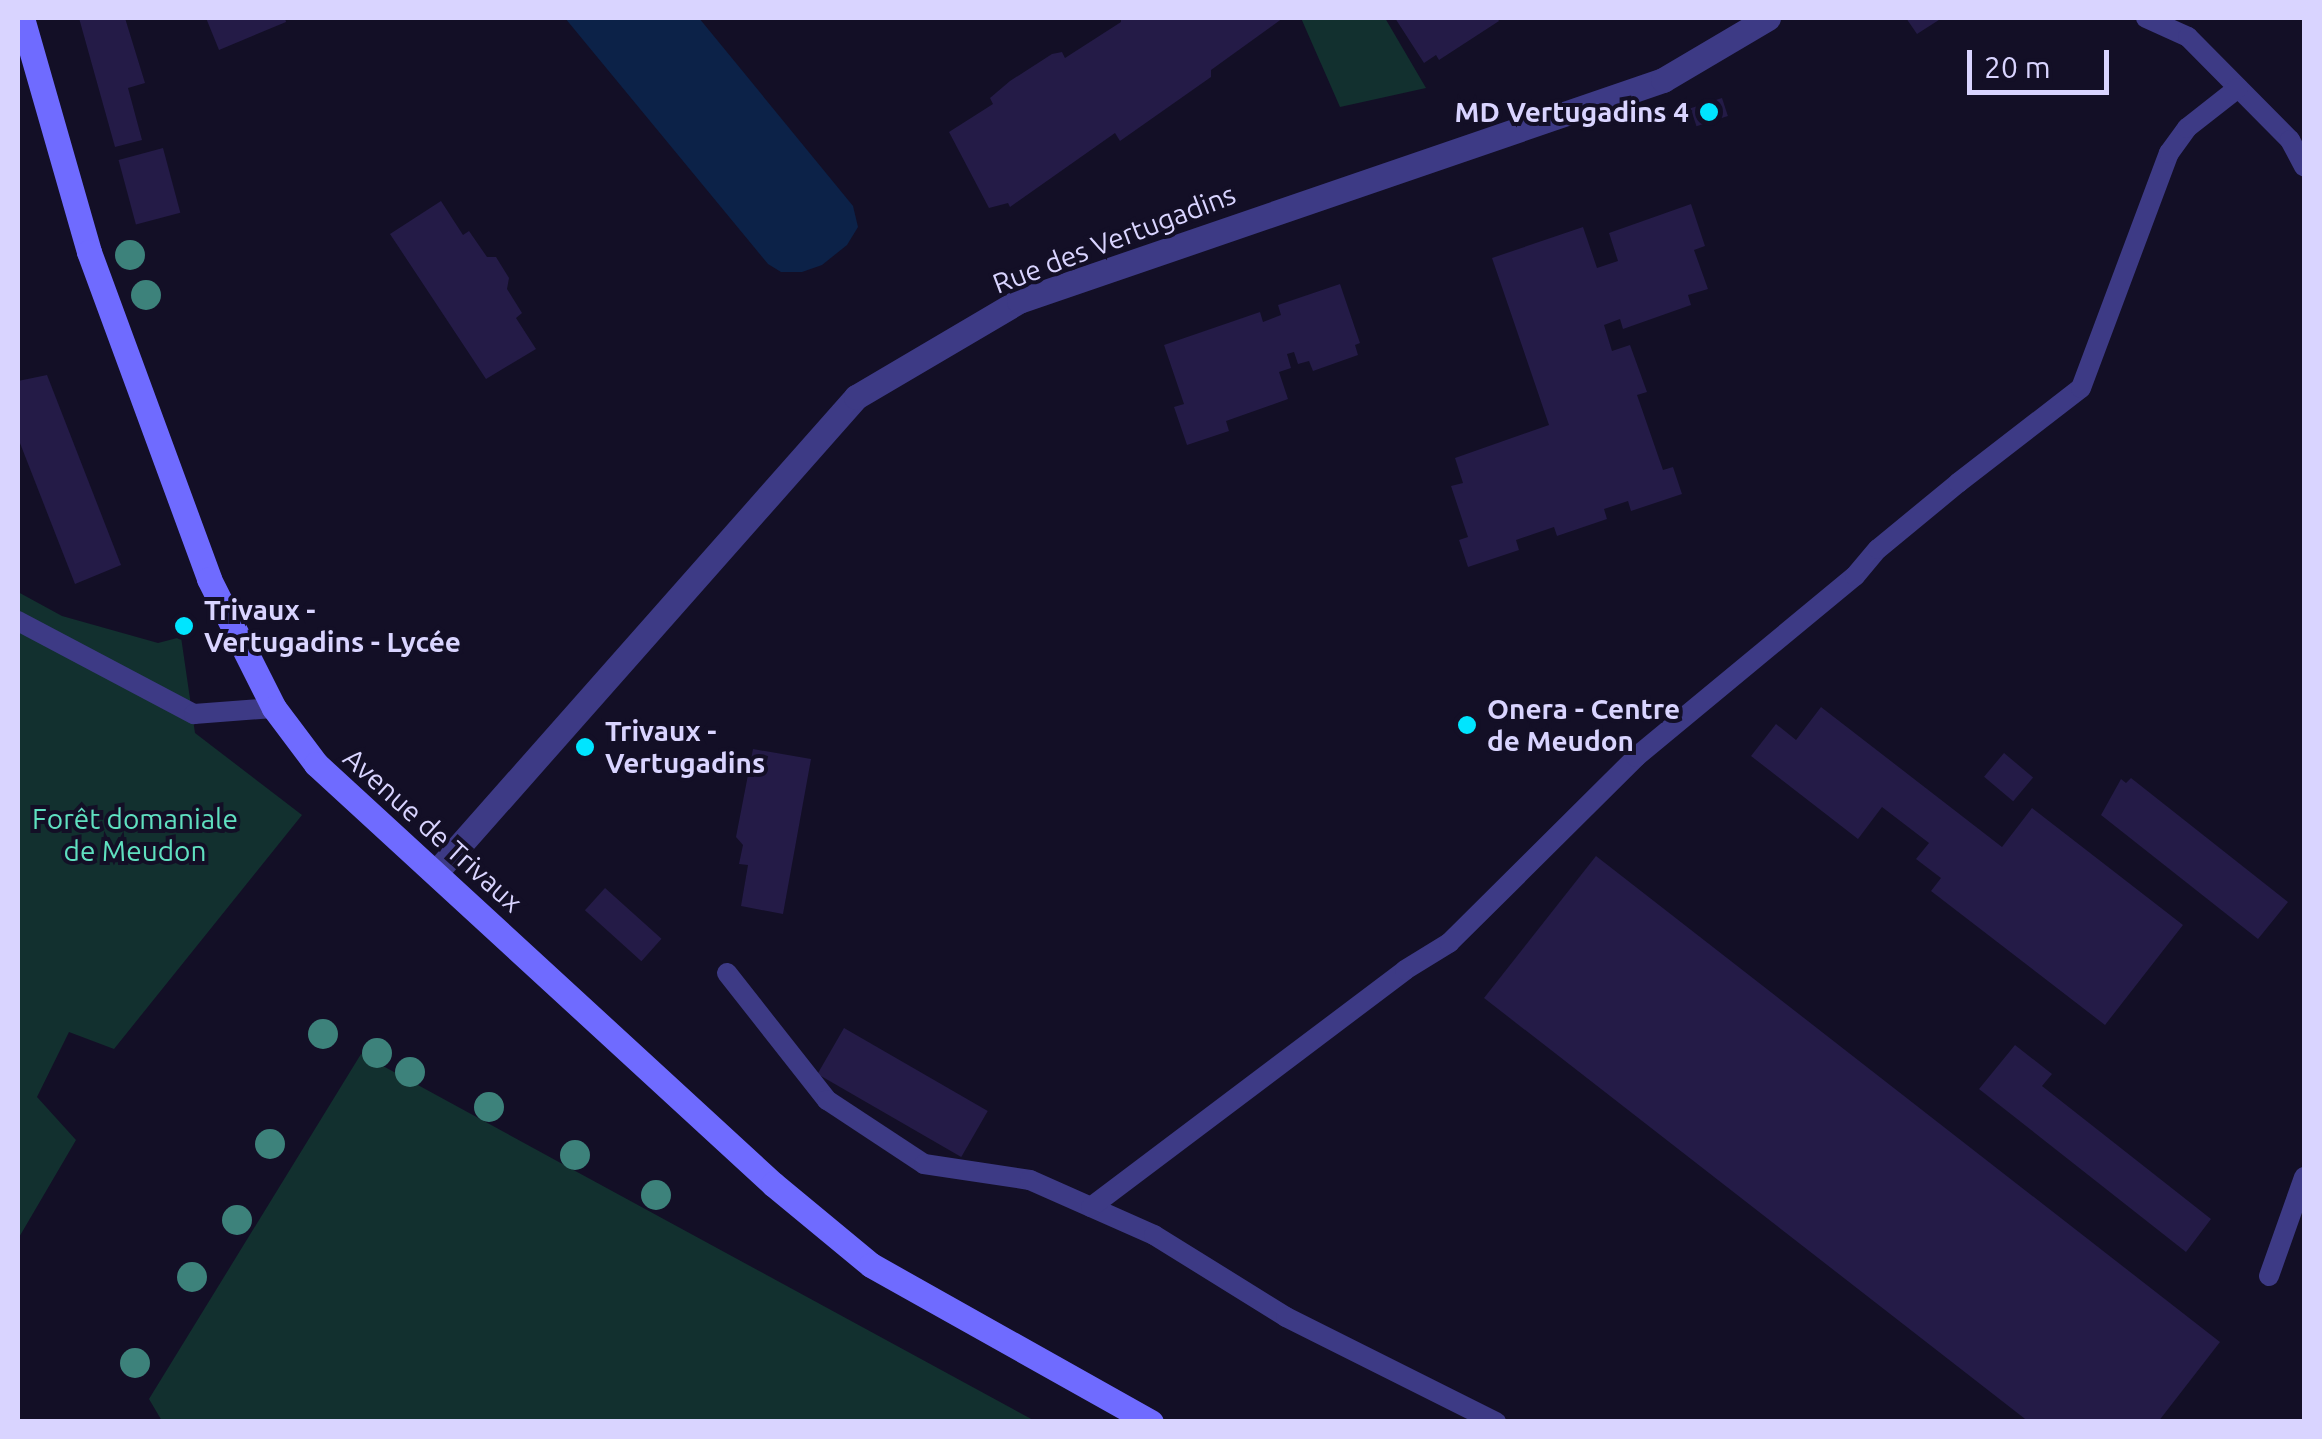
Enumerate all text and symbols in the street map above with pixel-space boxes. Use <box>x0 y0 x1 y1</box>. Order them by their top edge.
scale bar <box>1972 30 2114 92</box>
text: 20 m <box>1984 50 2051 84</box>
place label: MD Vertugadins 4 <box>1454 95 1689 129</box>
marker: MD Vertugadins 4 <box>1698 101 1720 123</box>
street label: Rue des Vertugadins <box>988 177 1240 301</box>
place label: Trivaux - Vertugadins - Lycée <box>204 593 461 659</box>
marker: Trivaux - Vertugadins - Lycée <box>173 615 195 637</box>
place label: Onera - Centre de Meudon <box>1487 692 1680 758</box>
place label: Trivaux - Vertugadins <box>605 714 765 780</box>
marker: Onera - Centre de Meudon <box>1456 714 1478 736</box>
marker: Trivaux - Vertugadins <box>574 736 596 758</box>
street label: Avenue de Trivaux <box>337 741 529 919</box>
park label: Forêt domaniale de Meudon <box>32 802 238 868</box>

